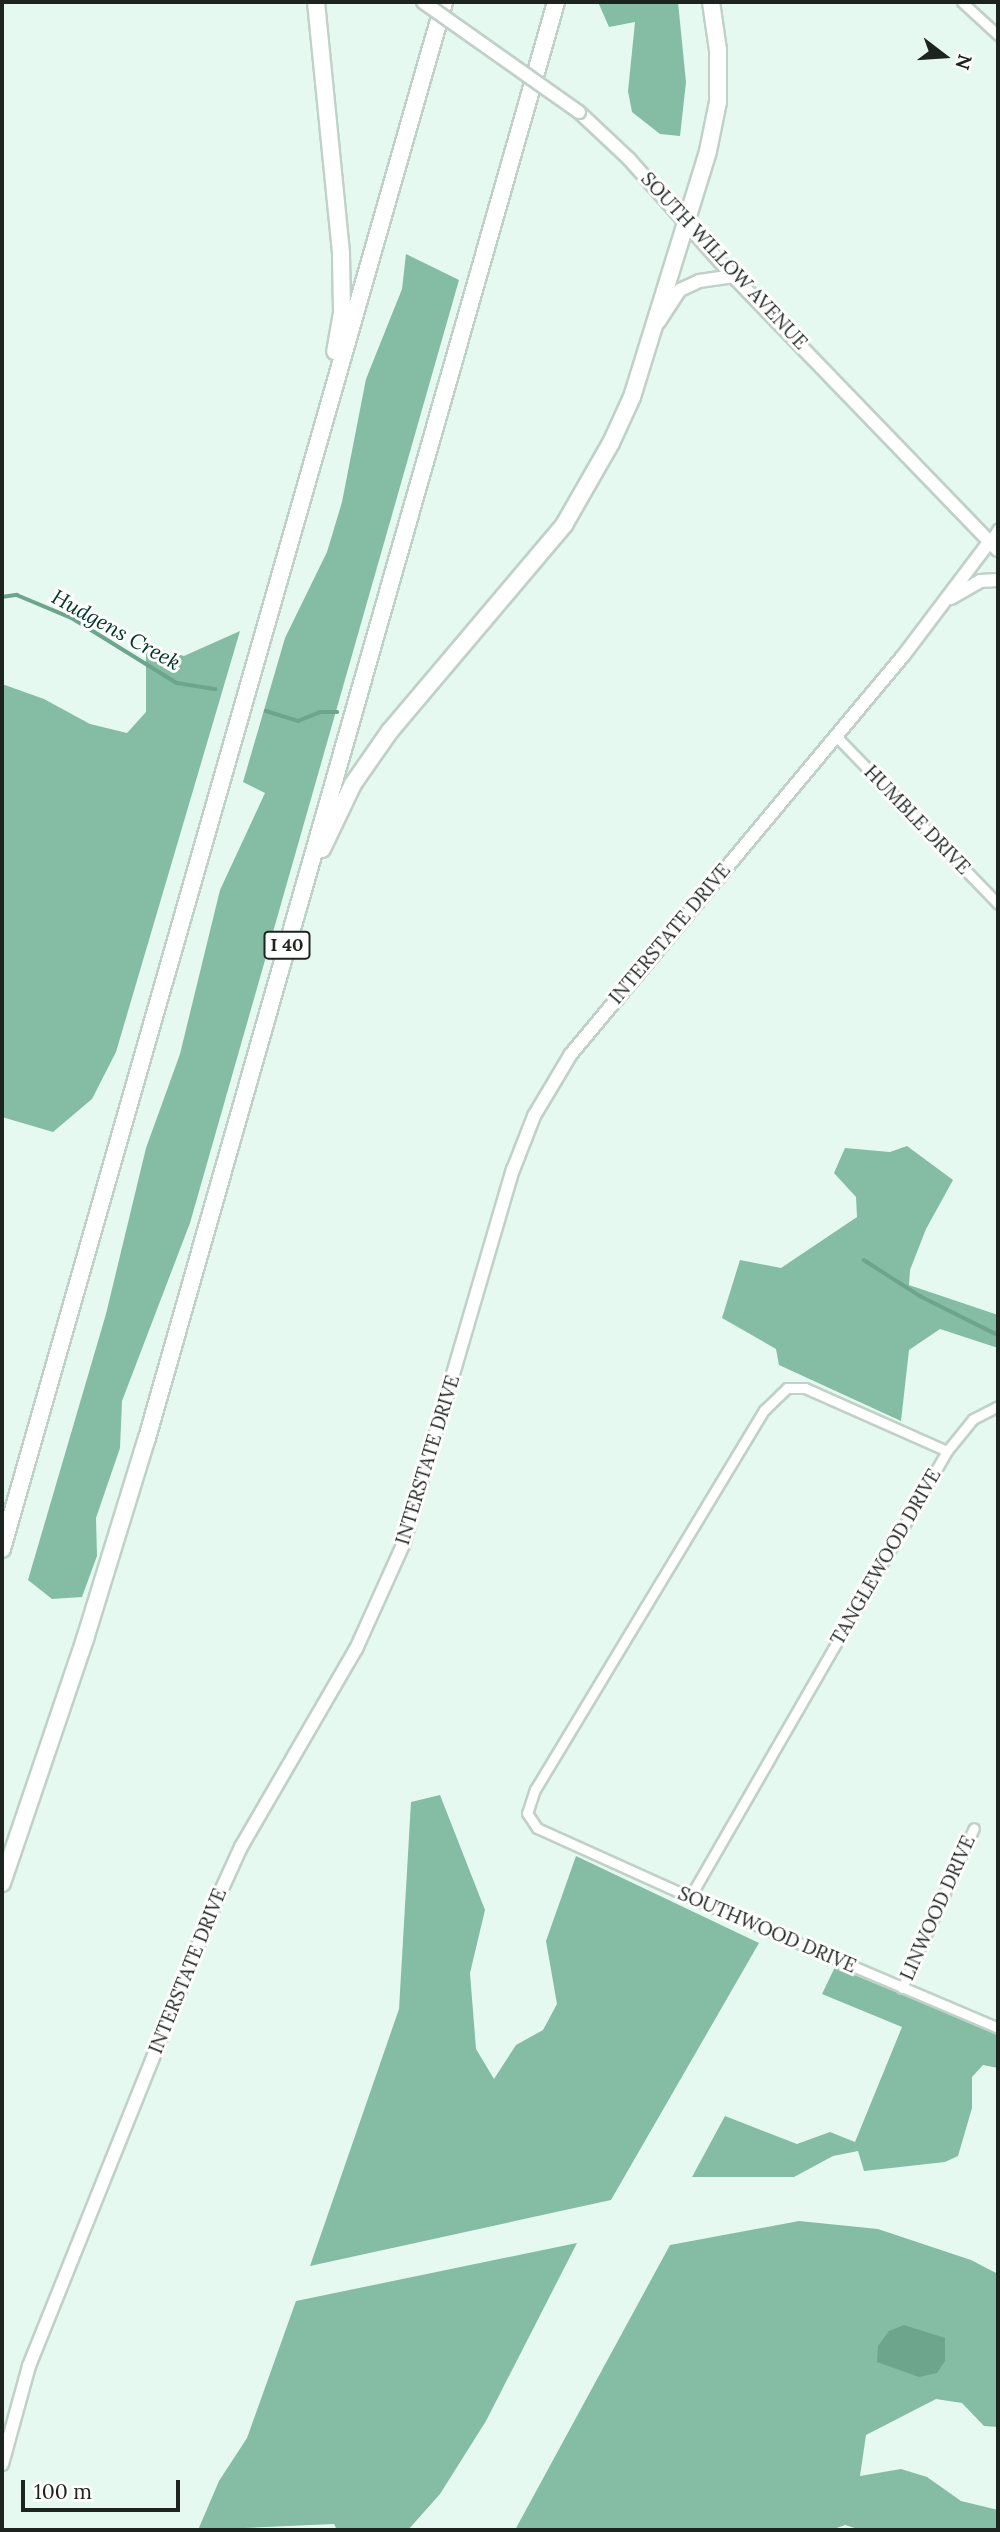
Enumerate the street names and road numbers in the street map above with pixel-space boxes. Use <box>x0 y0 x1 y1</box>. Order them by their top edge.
street label: SOUTH WILLOW AVENUE <box>636 168 812 354</box>
street label: HUMBLE DRIVE <box>859 761 975 879</box>
street label: INTERSTATE DRIVE <box>605 859 735 1009</box>
road number: I 40 <box>262 930 312 960</box>
street label: INTERSTATE DRIVE <box>391 1372 465 1548</box>
street label: TANGLEWOOD DRIVE <box>826 1465 946 1649</box>
street label: LINWOOD DRIVE <box>896 1832 980 1984</box>
street label: SOUTHWOOD DRIVE <box>675 1882 859 1978</box>
street label: INTERSTATE DRIVE <box>144 1885 232 2057</box>

